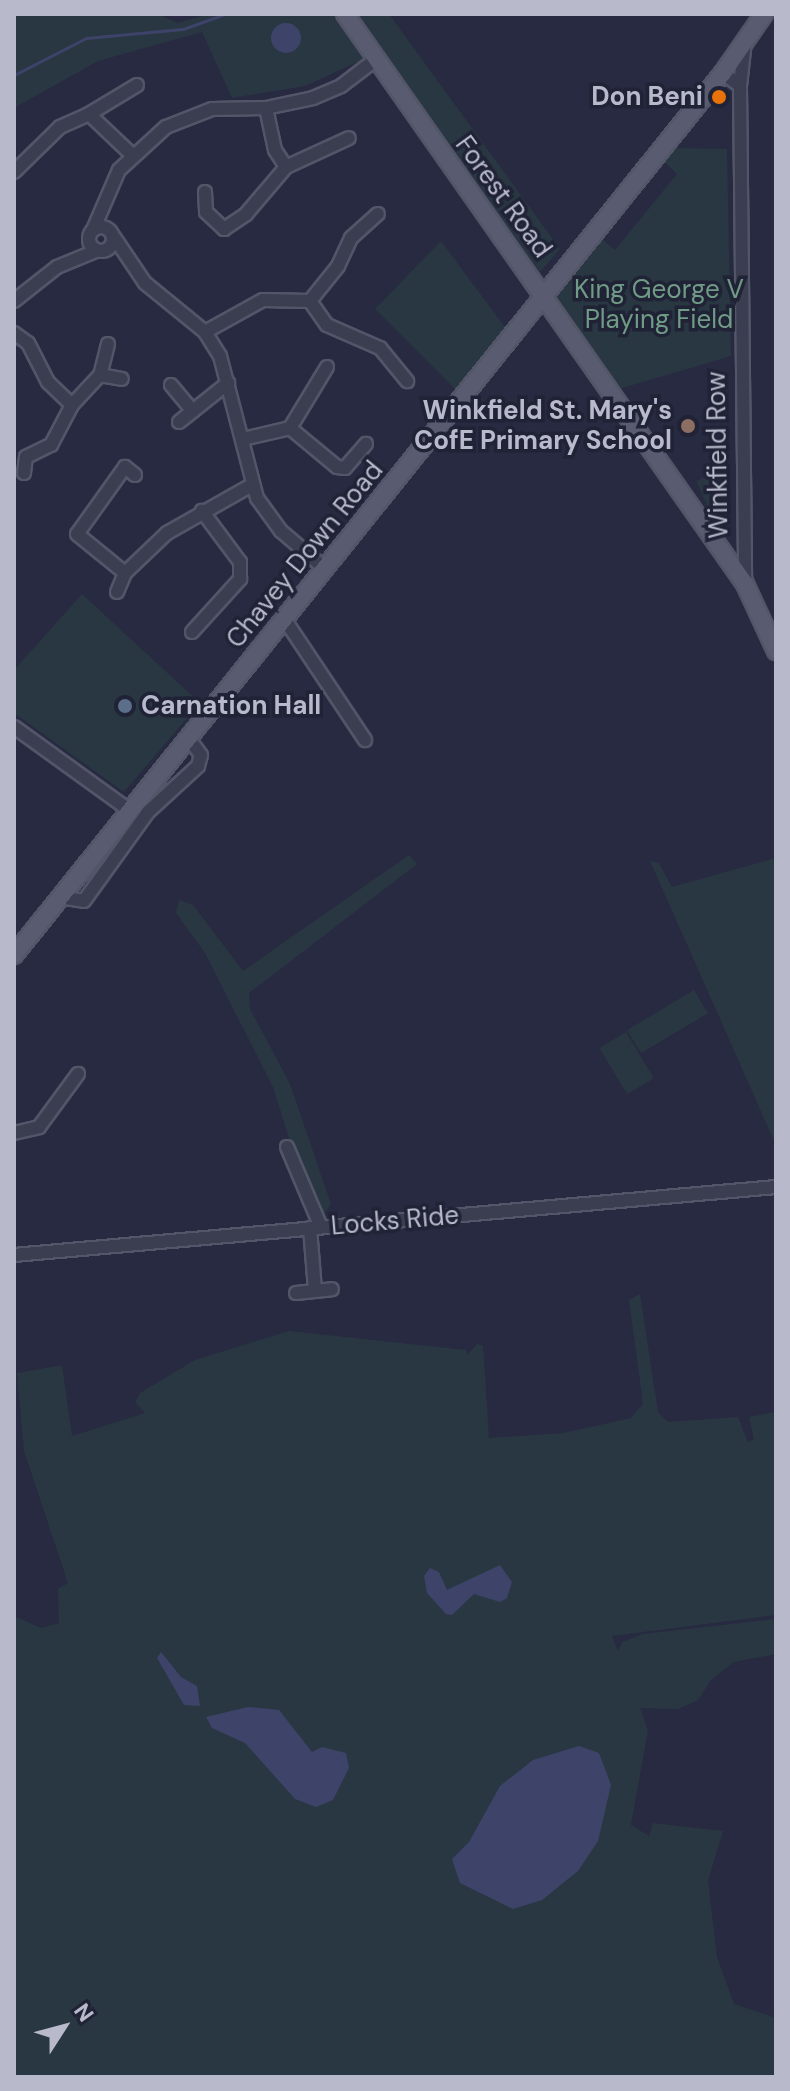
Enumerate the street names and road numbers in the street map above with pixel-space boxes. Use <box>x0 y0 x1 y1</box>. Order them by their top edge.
street label: Forest Road <box>448 130 558 264</box>
street label: Winkfield Row <box>701 371 735 539</box>
street label: Chavey Down Road <box>220 455 390 655</box>
street label: Locks Ride <box>330 1200 460 1242</box>

